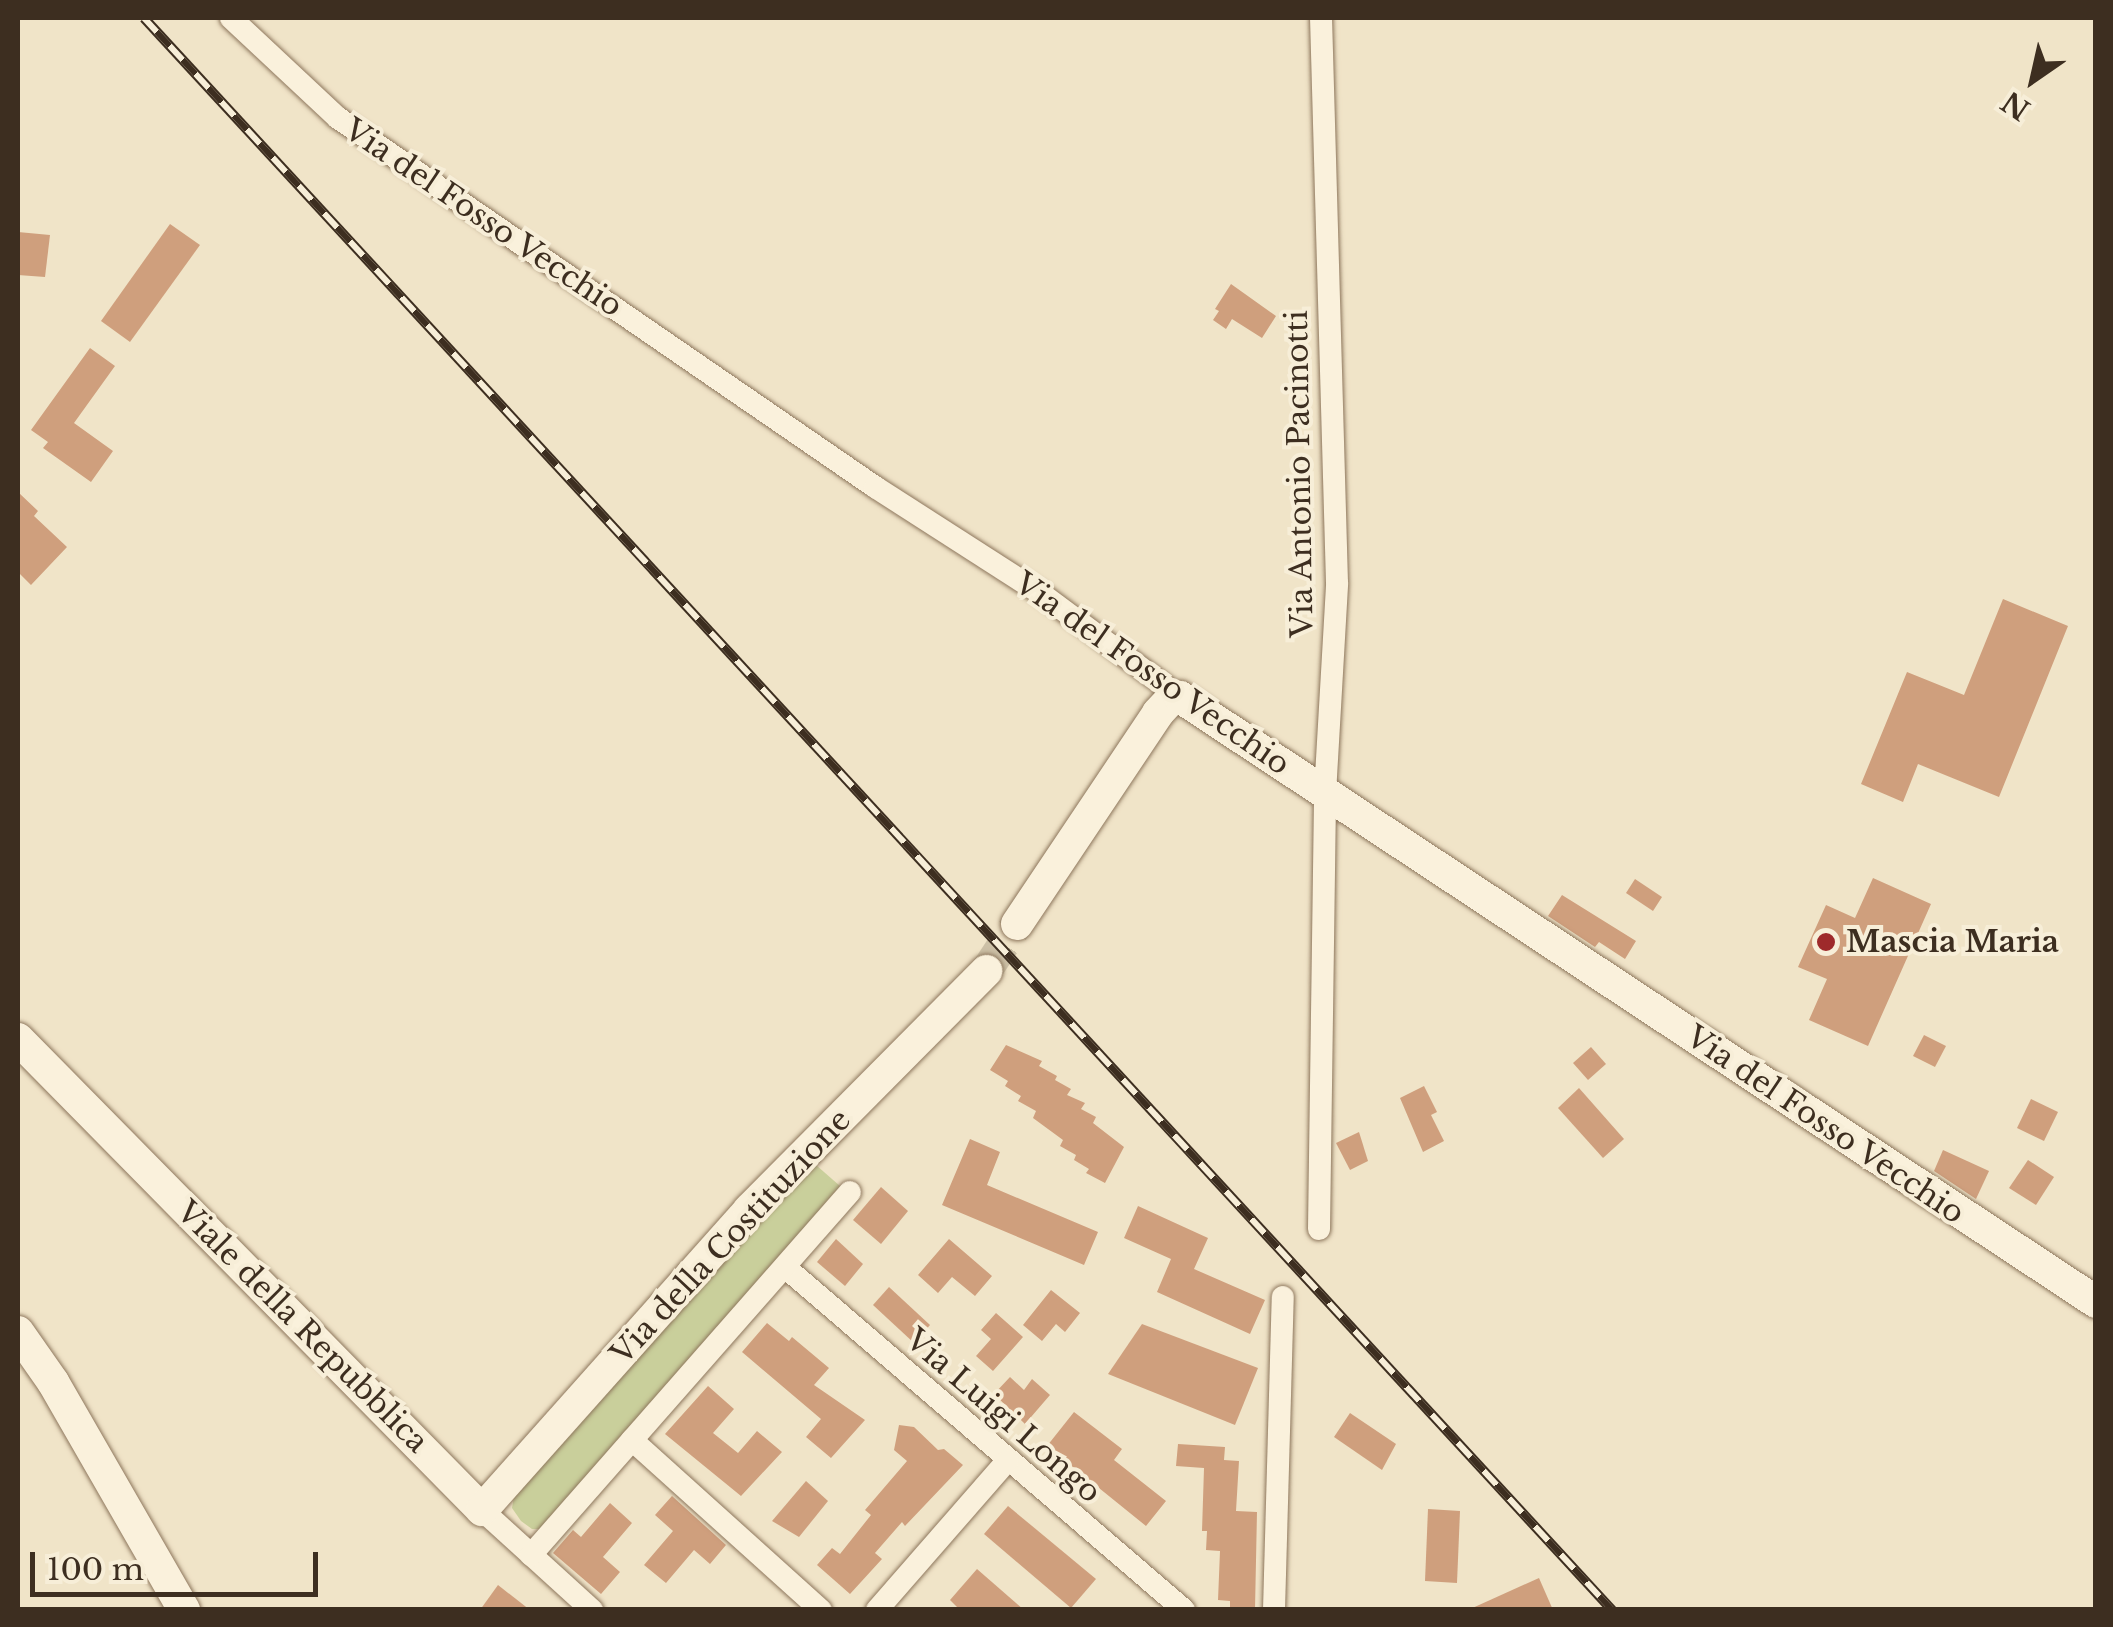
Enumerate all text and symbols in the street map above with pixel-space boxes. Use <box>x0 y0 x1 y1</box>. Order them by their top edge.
north arrow <box>1983 30 2083 130</box>
text: N <box>1995 83 2037 127</box>
street label: Via del Fosso Vecchio <box>336 111 630 325</box>
street label: Via Antonio Pacinotti <box>1279 309 1321 639</box>
street label: Via del Fosso Vecchio <box>1007 565 1297 783</box>
place label: Mascia Maria <box>1846 924 2059 960</box>
marker: Mascia Maria <box>1815 931 1837 953</box>
street label: Via del Fosso Vecchio <box>1678 1018 1972 1232</box>
street label: Via della Costituzione <box>603 1102 859 1372</box>
street label: Viale della Repubblica <box>169 1194 435 1460</box>
street label: Via Luigi Longo <box>898 1321 1108 1511</box>
scale bar <box>35 1532 322 1594</box>
text: 100 m <box>47 1551 144 1588</box>

